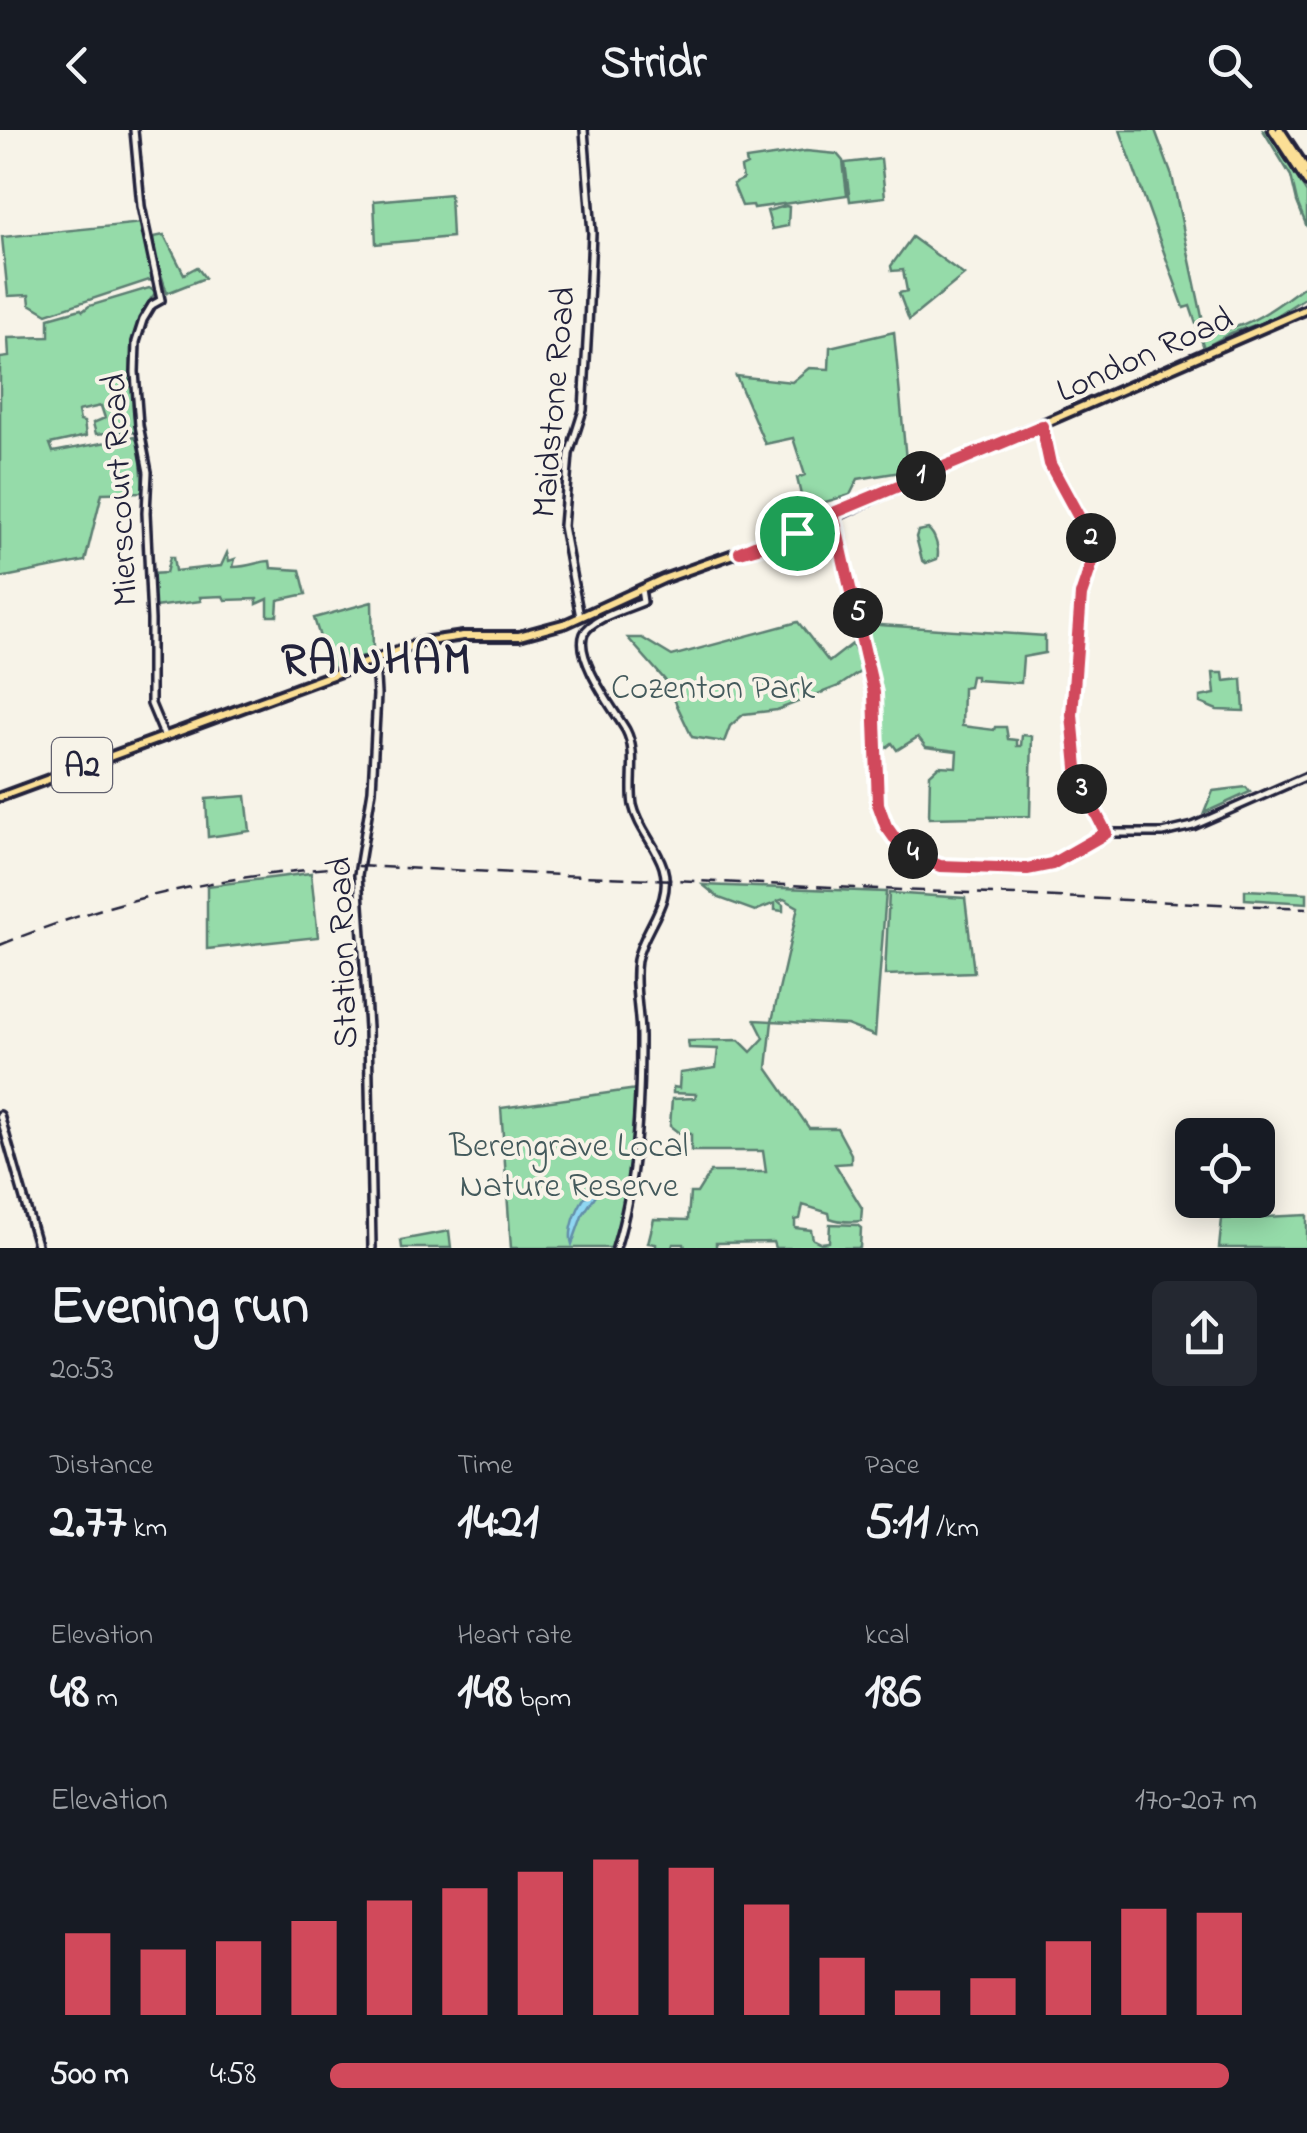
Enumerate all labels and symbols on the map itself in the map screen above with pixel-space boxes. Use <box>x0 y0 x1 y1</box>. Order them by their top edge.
street label: Maidstone Road <box>520 285 591 520</box>
street label: London Road <box>1049 295 1242 418</box>
street label: Mierscourt Road <box>90 372 153 608</box>
pin: 1 <box>896 451 946 501</box>
pin <box>755 491 840 576</box>
pin: 2 <box>1066 513 1116 563</box>
pin: 5 <box>833 588 883 638</box>
district label: RAINHAM <box>281 629 473 695</box>
park label: Cozenton Park <box>611 664 816 715</box>
road number: A2 <box>52 738 112 792</box>
pin: 3 <box>1057 764 1107 814</box>
pin: 4 <box>888 829 938 879</box>
street label: Station Road <box>316 856 373 1049</box>
park label: Berengrave Local Nature Reserve <box>449 1122 688 1213</box>

